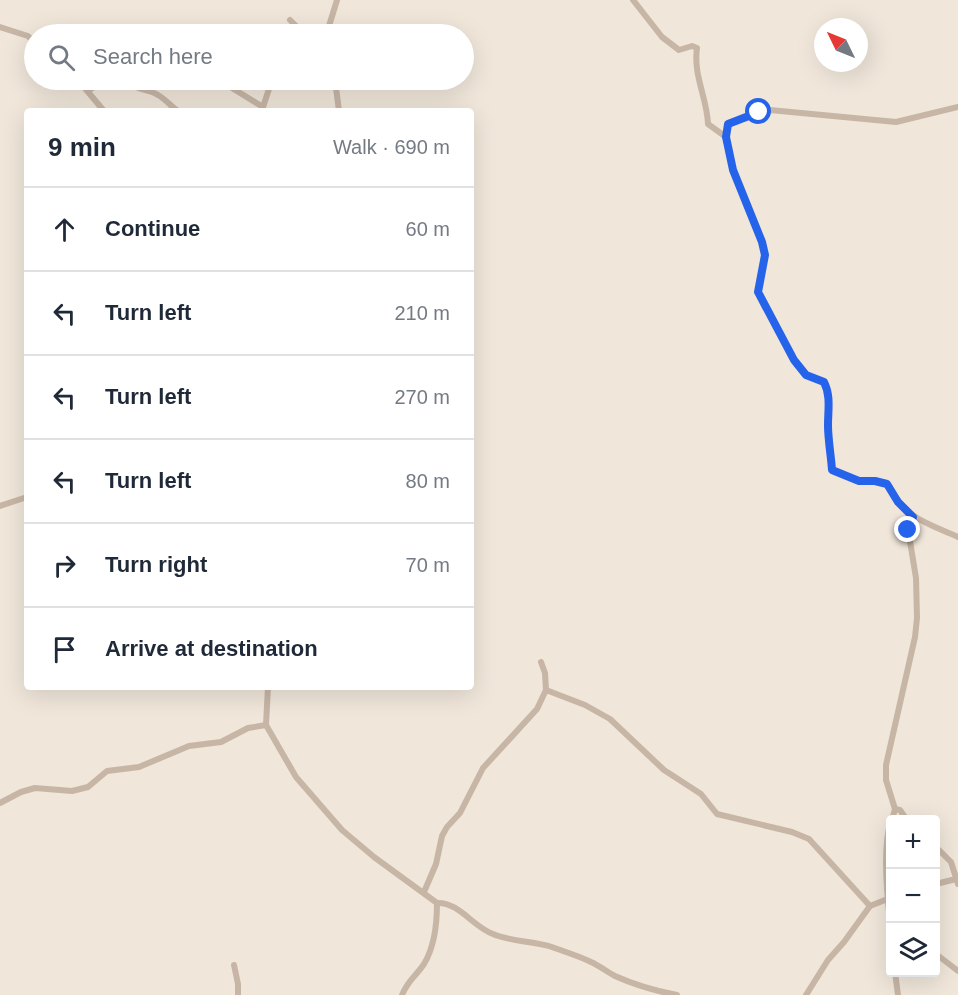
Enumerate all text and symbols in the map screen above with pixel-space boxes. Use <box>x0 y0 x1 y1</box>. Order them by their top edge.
north arrow <box>814 18 868 72</box>
search box <box>24 24 474 90</box>
icon: search <box>45 41 78 74</box>
text: Search here <box>93 44 213 69</box>
route start <box>745 98 771 124</box>
text: 9 min <box>48 132 116 162</box>
text: Walk · 690 m <box>333 136 450 158</box>
icon: ahead <box>48 213 81 246</box>
text: Continue <box>105 216 200 241</box>
text: 60 m <box>406 218 450 240</box>
icon: left <box>48 297 81 330</box>
text: Turn left <box>105 300 191 325</box>
text: 210 m <box>394 302 450 324</box>
icon: left <box>48 381 81 414</box>
text: Turn left <box>105 384 191 409</box>
text: 270 m <box>394 386 450 408</box>
icon: left <box>48 465 81 498</box>
text: Turn left <box>105 468 191 493</box>
text: 80 m <box>406 470 450 492</box>
route end <box>894 516 920 542</box>
icon: right <box>48 549 81 582</box>
text: Turn right <box>105 552 207 577</box>
text: 70 m <box>406 554 450 576</box>
icon: arrive <box>48 633 81 666</box>
text: Arrive at destination <box>105 636 318 661</box>
map controls <box>886 815 940 977</box>
button: + <box>886 815 940 869</box>
button: − <box>886 869 940 923</box>
button: layers <box>886 923 940 977</box>

